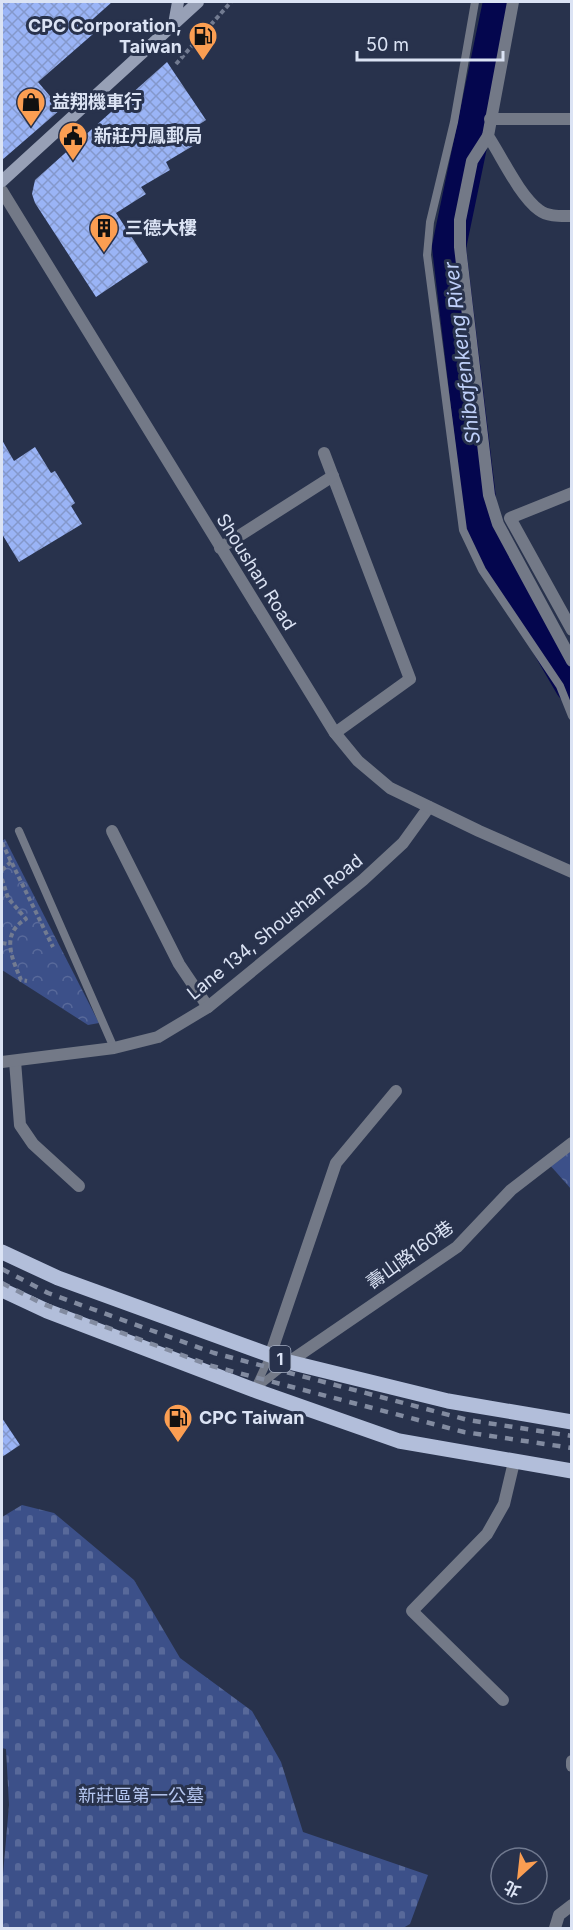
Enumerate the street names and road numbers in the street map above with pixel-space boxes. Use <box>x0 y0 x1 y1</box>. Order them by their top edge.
street label: Shoushan Road <box>212 510 301 634</box>
street label: Lane 134, Shoushan Road <box>183 849 366 1004</box>
street label: 壽山路160巷 <box>362 1216 457 1293</box>
road number: 1 <box>270 1346 290 1372</box>

